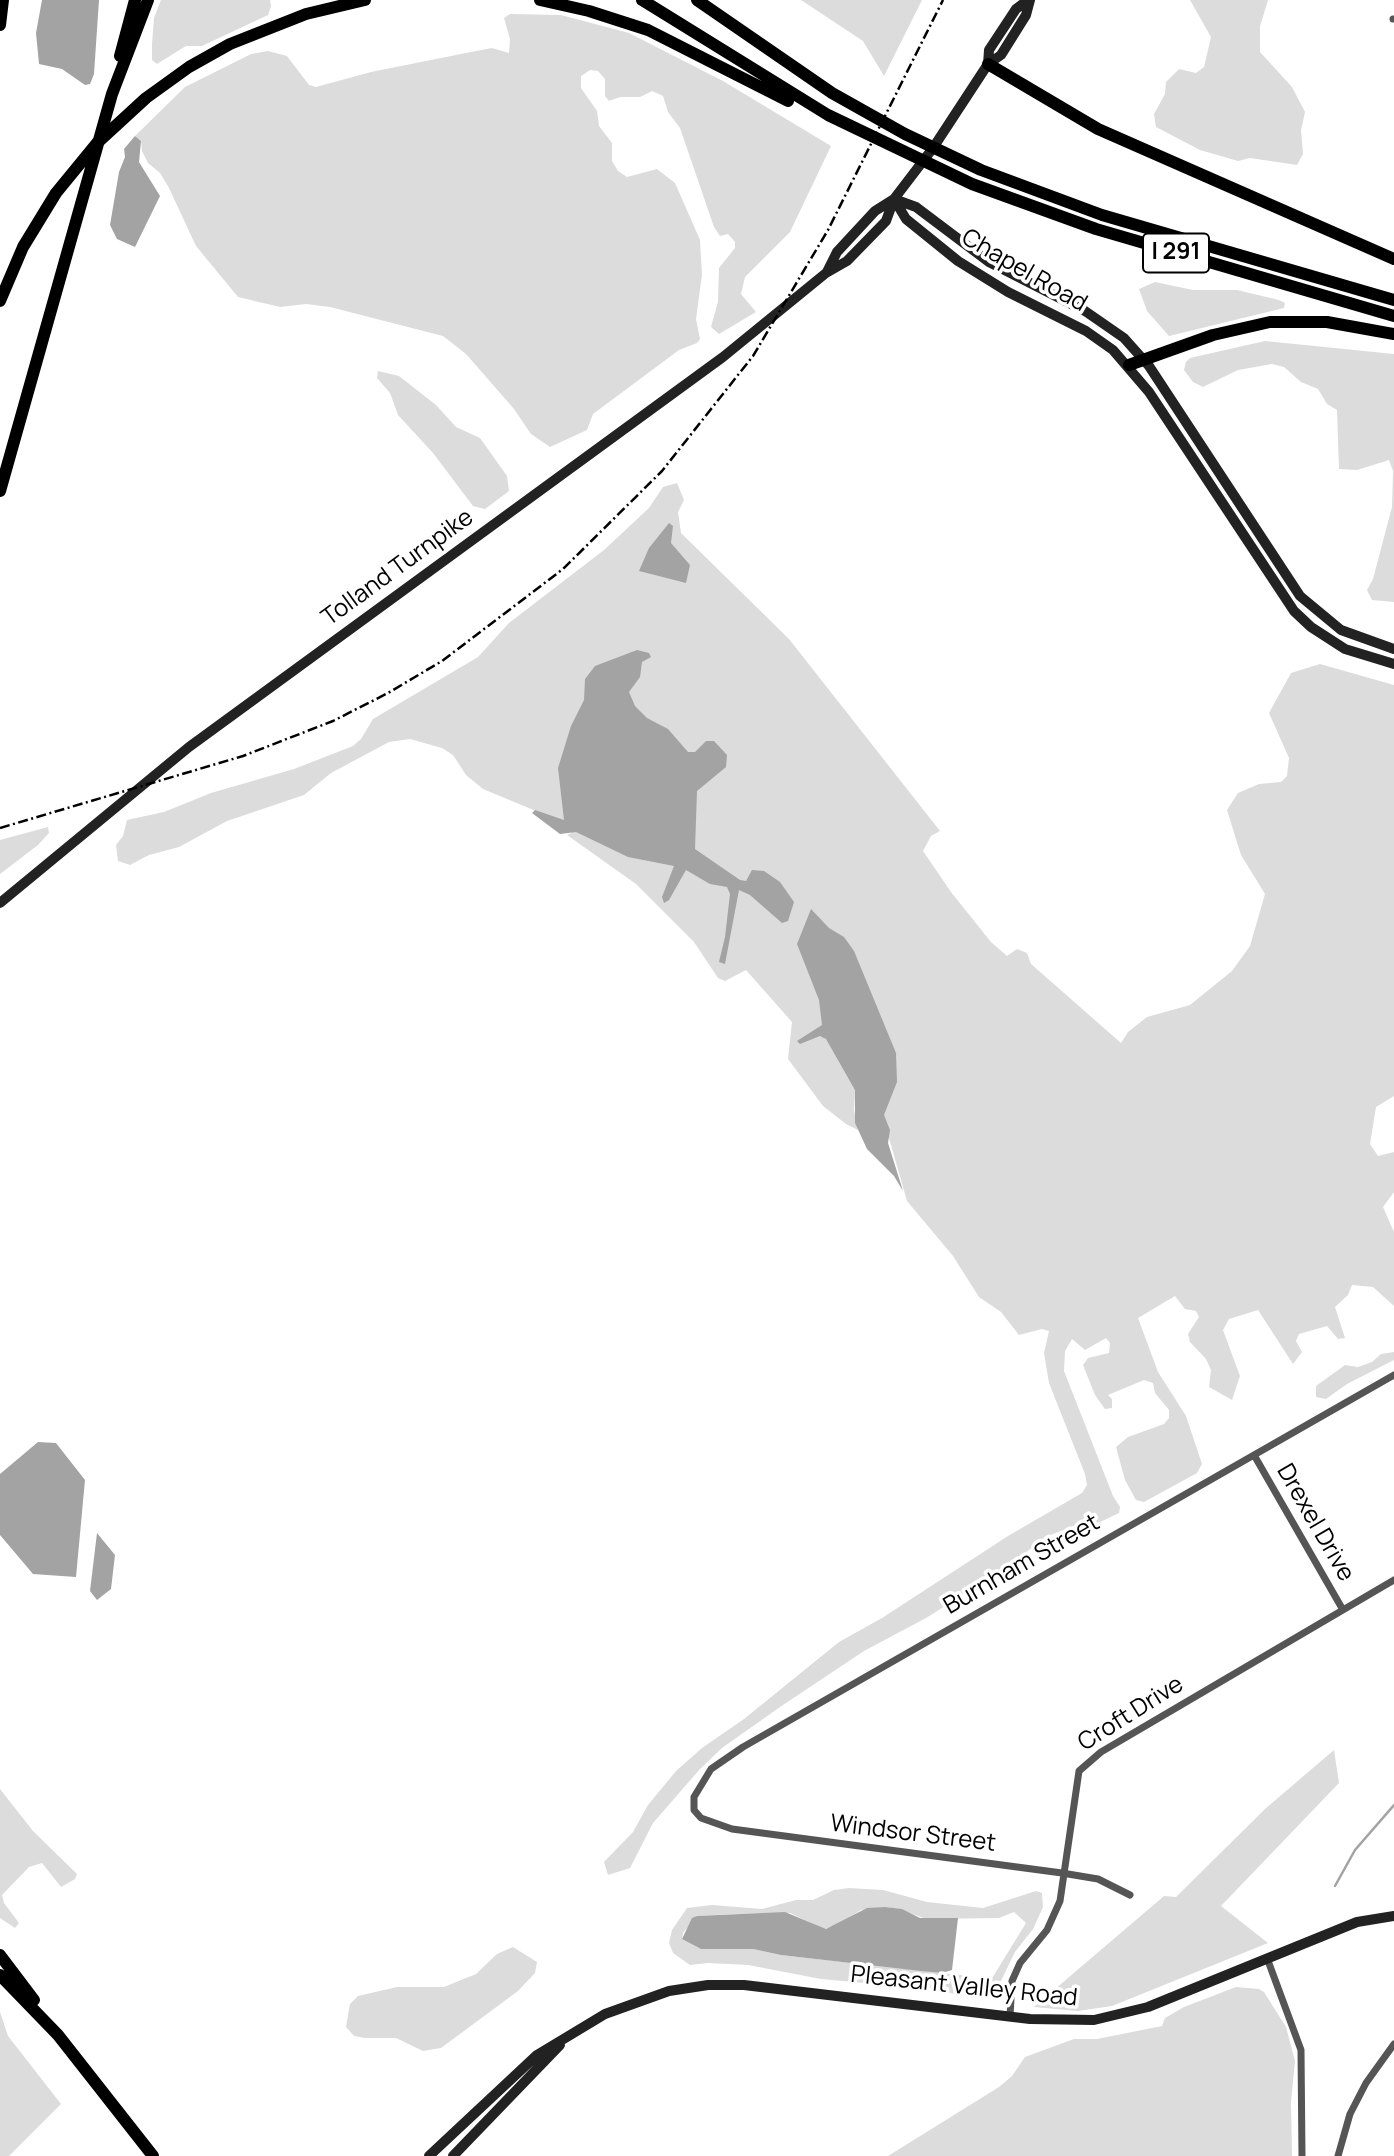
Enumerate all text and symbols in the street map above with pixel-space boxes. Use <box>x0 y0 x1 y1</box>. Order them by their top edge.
street label: Chapel Road <box>956 223 1092 319</box>
road number: I 291 <box>1143 234 1209 272</box>
street label: Tolland Turnpike <box>317 503 479 633</box>
street label: Drexel Drive <box>1270 1459 1360 1587</box>
street label: Burnham Street <box>939 1509 1105 1621</box>
street label: Croft Drive <box>1073 1670 1189 1758</box>
street label: Windsor Street <box>829 1810 997 1858</box>
street label: Pleasant Valley Road <box>849 1961 1079 2013</box>

